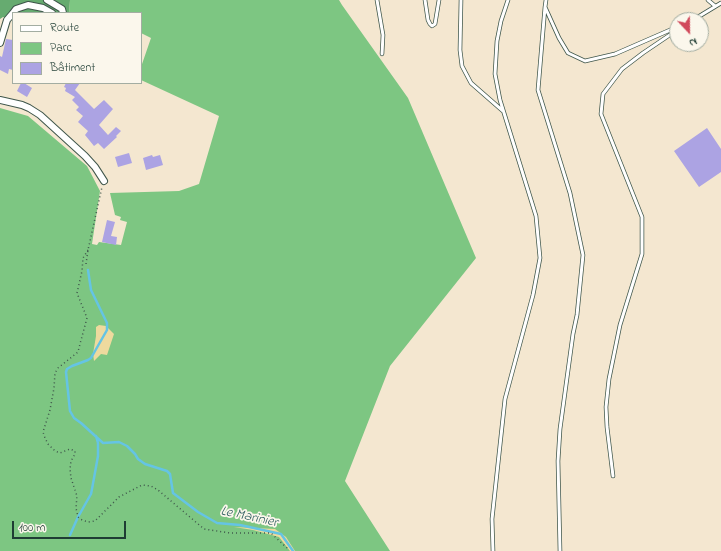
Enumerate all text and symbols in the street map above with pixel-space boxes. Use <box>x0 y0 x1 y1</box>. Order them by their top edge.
legend <box>12 12 142 84</box>
north arrow <box>669 12 709 52</box>
text: Route <box>50 19 79 37</box>
text: N <box>687 33 700 51</box>
text: Parc <box>50 39 72 57</box>
text: Bâtiment <box>50 59 95 77</box>
water label: Le Marinier <box>219 504 279 532</box>
scale bar <box>14 513 128 539</box>
text: 100 m <box>19 519 46 537</box>

